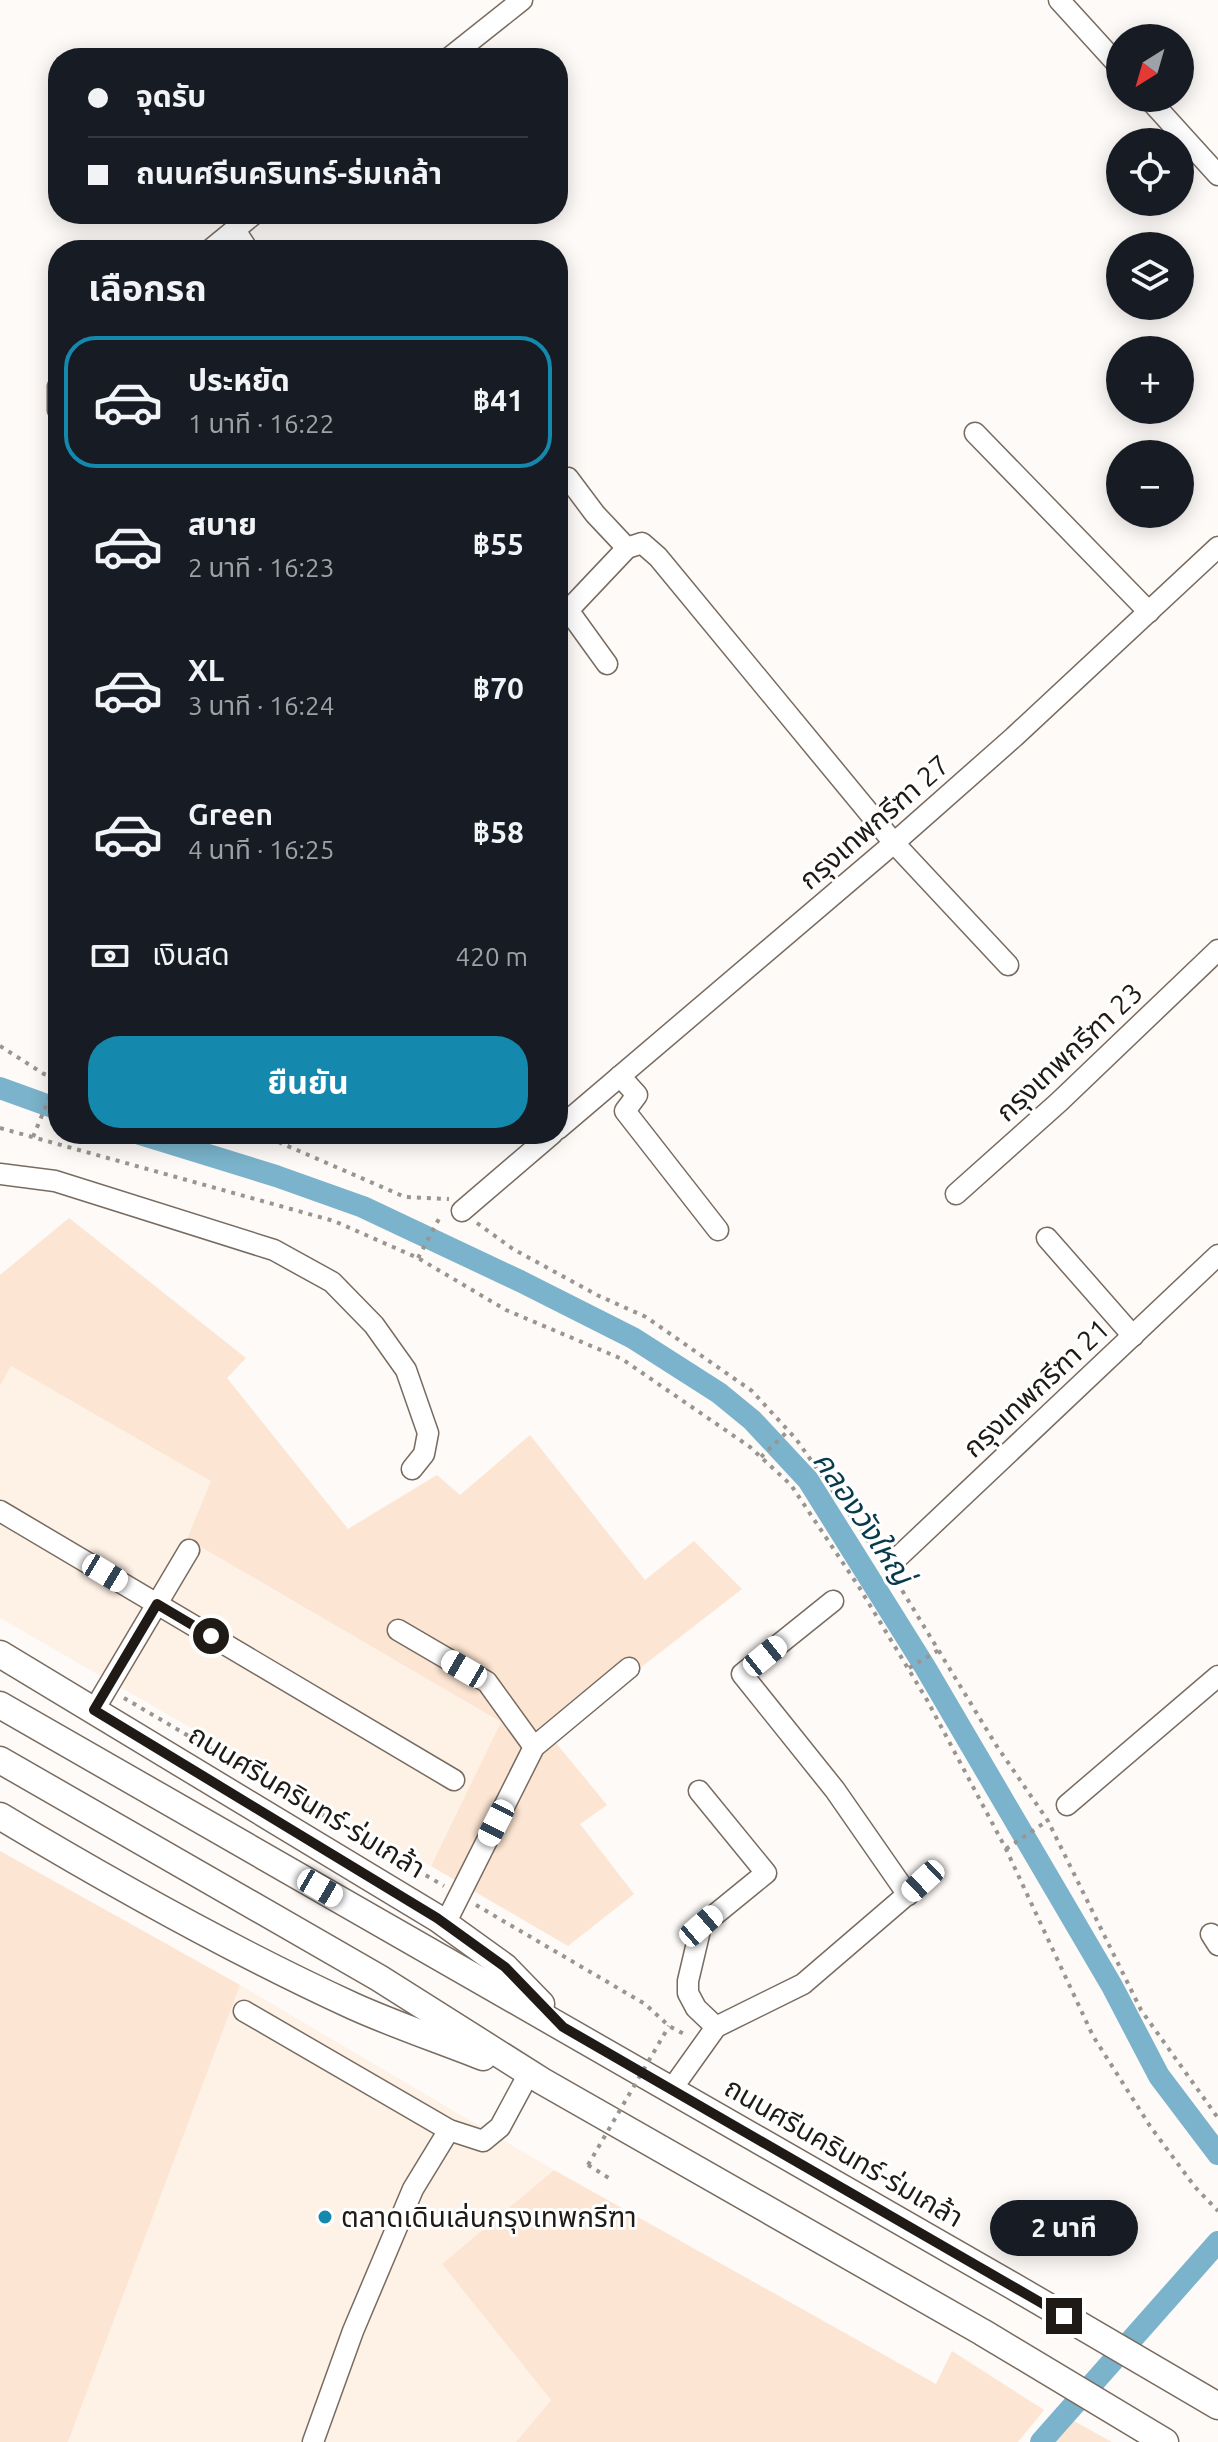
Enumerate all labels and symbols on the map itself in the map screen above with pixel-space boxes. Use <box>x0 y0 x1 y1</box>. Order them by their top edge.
north arrow <box>1106 24 1194 112</box>
street label: กรุงเทพกรีฑา 27 <box>793 748 956 896</box>
street label: กรุงเทพกรีฑา 23 <box>989 976 1149 1128</box>
street label: กรุงเทพกรีฑา 21 <box>956 1312 1116 1464</box>
water label: คลองวังใหญ่ <box>807 1444 923 1594</box>
car <box>78 1550 132 1596</box>
route start <box>193 1618 229 1654</box>
car <box>739 1632 791 1680</box>
car <box>437 1647 491 1691</box>
street label: ถนนศรีนครินทร์-ร่มเกล้า <box>184 1718 431 1883</box>
car <box>474 1796 518 1850</box>
car <box>897 1856 949 1906</box>
car <box>293 1866 347 1910</box>
car <box>675 1901 727 1951</box>
street label: ถนนศรีนครินทร์-ร่มเกล้า <box>720 2071 969 2232</box>
callout: 2 นาที <box>990 2200 1138 2256</box>
place label: ตลาดเดินเล่นกรุงเทพกรีฑา <box>341 2201 637 2234</box>
marker: ตลาดเดินเล่นกรุงเทพกรีฑา <box>316 2208 334 2226</box>
route end <box>1046 2298 1082 2334</box>

